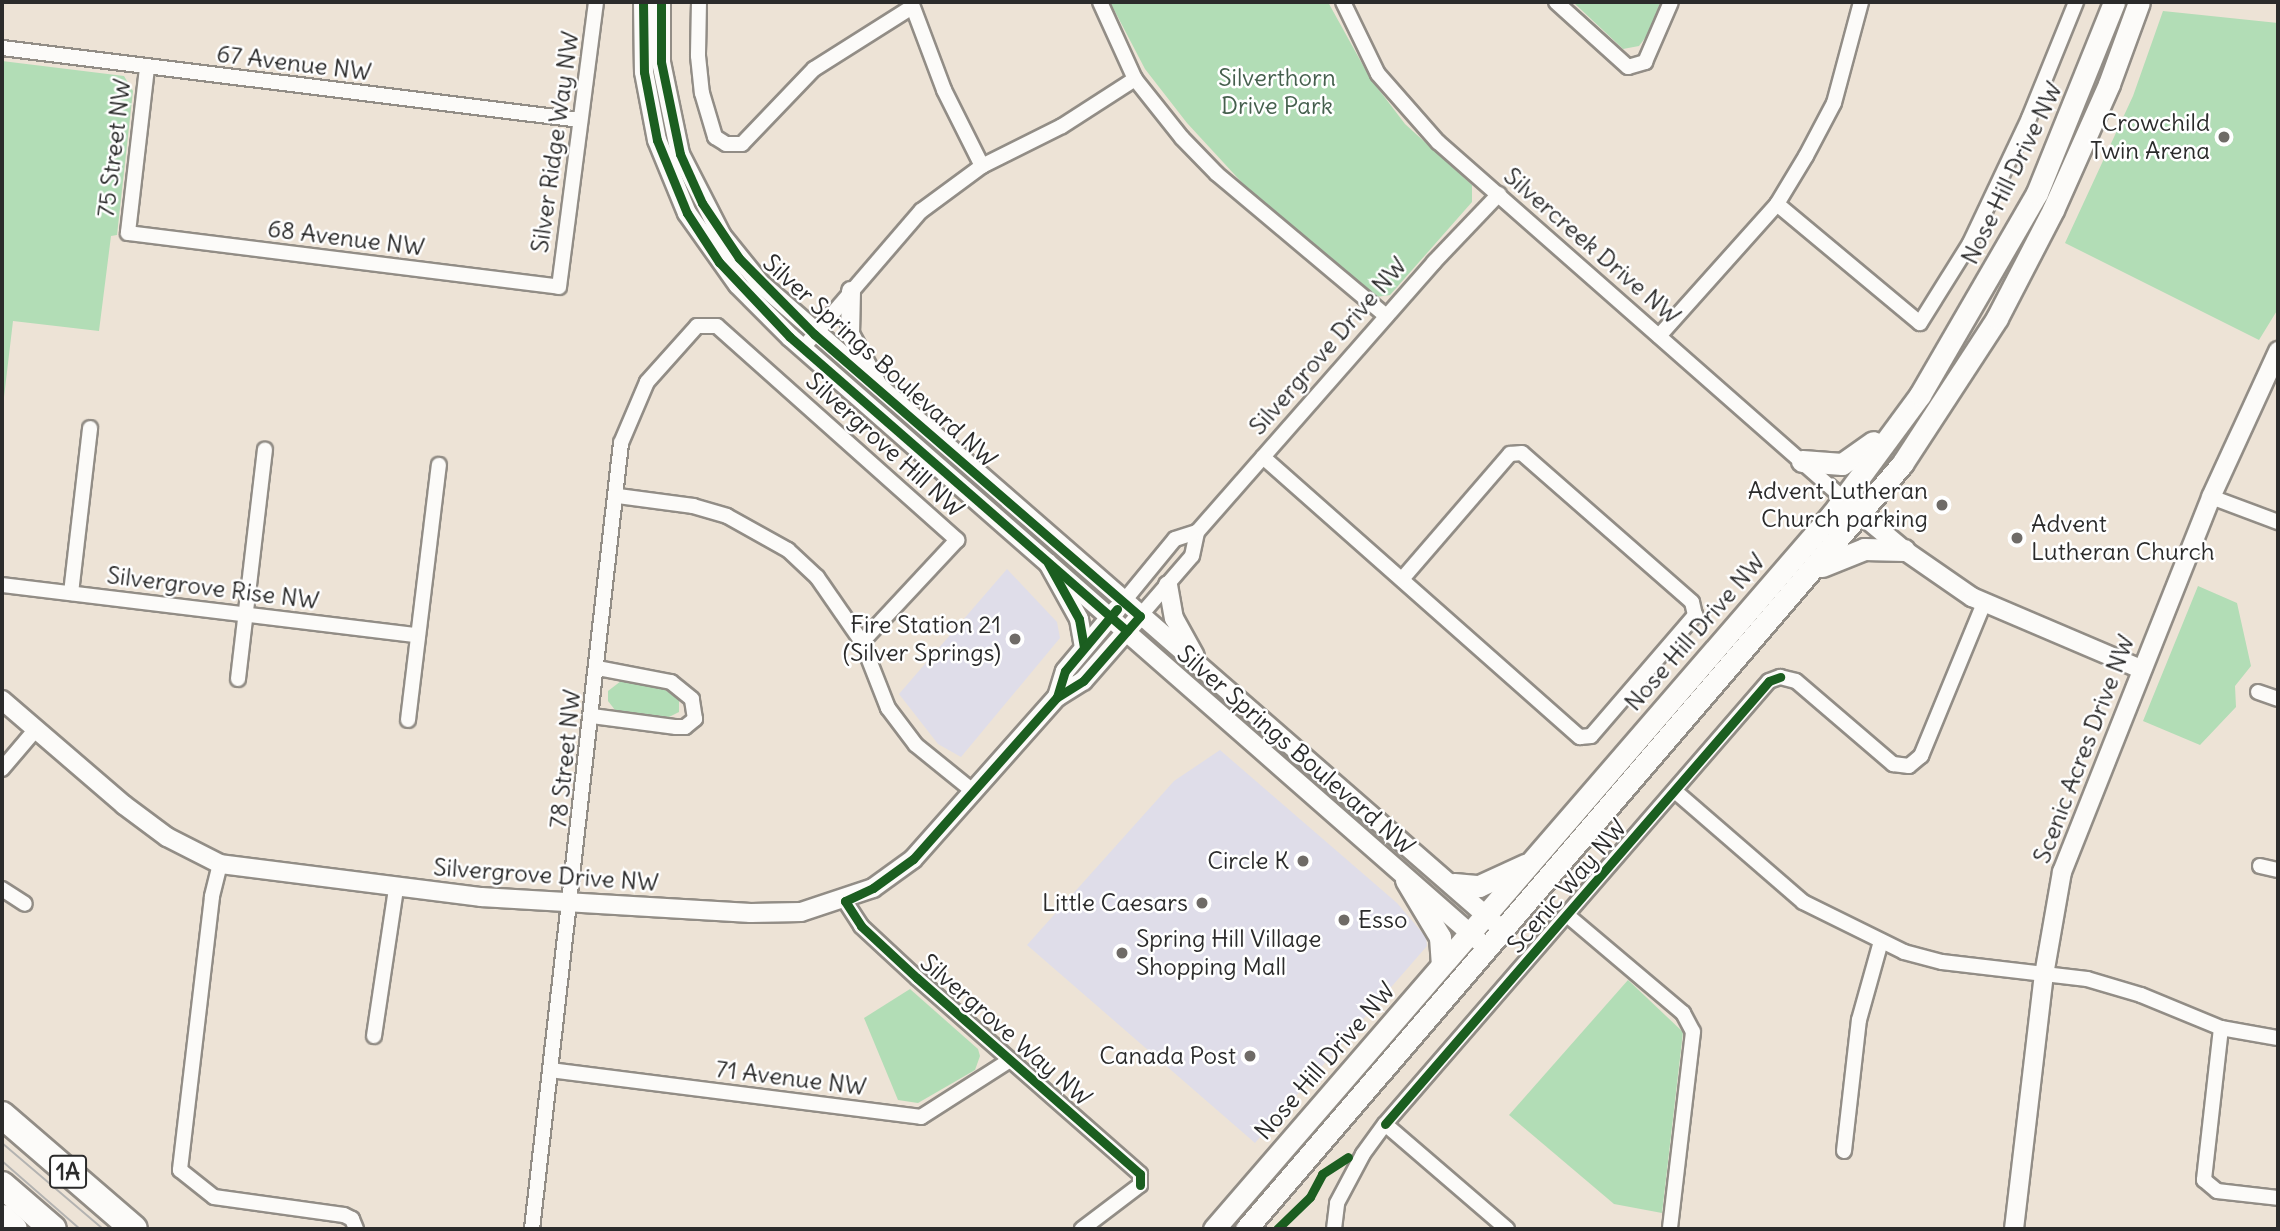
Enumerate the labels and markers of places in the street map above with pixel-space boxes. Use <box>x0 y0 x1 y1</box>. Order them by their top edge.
place label: Crowchild Twin Arena <box>2090 109 2210 165</box>
marker: Crowchild Twin Arena <box>2216 129 2232 145</box>
place label: Advent Lutheran Church parking <box>1748 477 1928 533</box>
marker: Advent Lutheran Church parking <box>1934 497 1950 513</box>
place label: Advent Lutheran Church <box>2031 510 2215 566</box>
marker: Advent Lutheran Church <box>2009 530 2025 546</box>
place label: Fire Station 21 (Silver Springs) <box>843 611 1001 667</box>
marker: Fire Station 21 (Silver Springs) <box>1007 631 1023 647</box>
place label: Circle K <box>1207 847 1289 875</box>
marker: Circle K <box>1295 853 1311 869</box>
place label: Little Caesars <box>1042 889 1188 917</box>
marker: Little Caesars <box>1194 895 1210 911</box>
place label: Esso <box>1358 906 1407 934</box>
marker: Esso <box>1336 912 1352 928</box>
place label: Spring Hill Village Shopping Mall <box>1136 925 1321 981</box>
marker: Spring Hill Village Shopping Mall <box>1114 945 1130 961</box>
place label: Canada Post <box>1099 1042 1236 1070</box>
marker: Canada Post <box>1242 1048 1258 1064</box>

